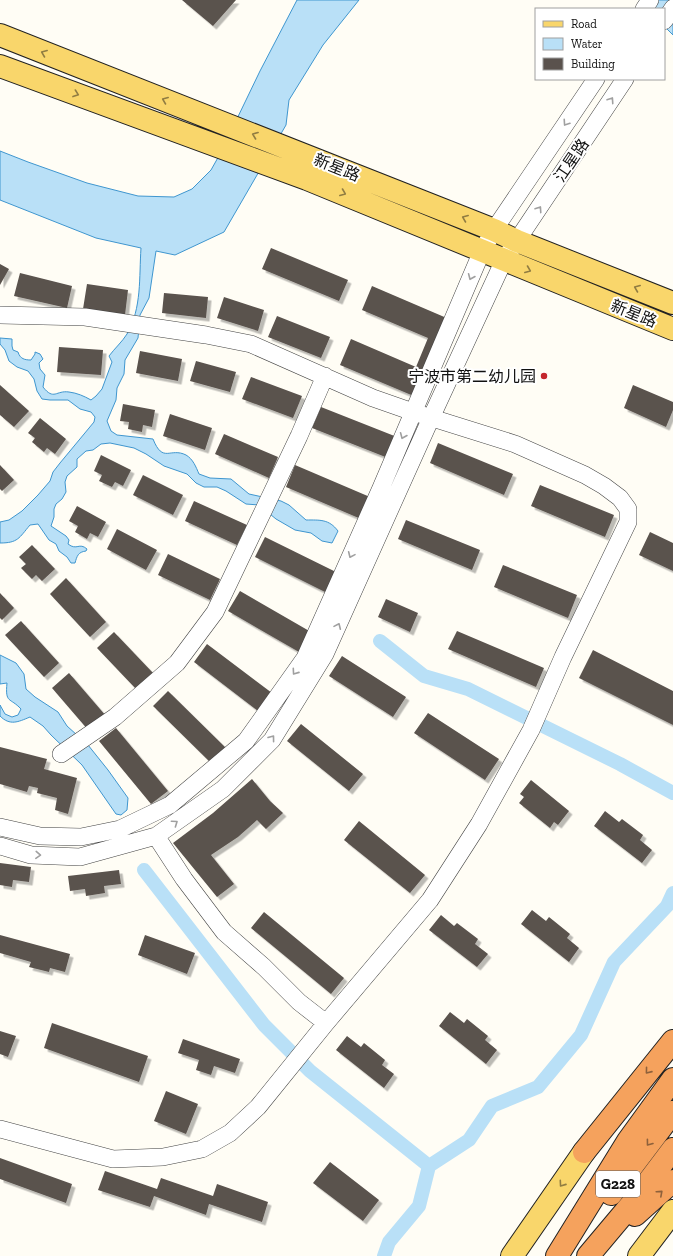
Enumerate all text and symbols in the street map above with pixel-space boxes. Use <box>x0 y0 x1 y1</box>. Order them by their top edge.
legend <box>535 8 665 80</box>
text: Road <box>571 17 597 31</box>
text: Water <box>571 37 603 51</box>
one-way arrow <box>41 49 48 57</box>
text: Building <box>571 57 615 71</box>
one-way arrow <box>72 89 79 97</box>
one-way arrow <box>162 97 169 105</box>
one-way arrow <box>606 98 613 105</box>
one-way arrow <box>564 119 571 126</box>
one-way arrow <box>251 132 258 140</box>
street label: 江星路 <box>550 135 593 185</box>
street label: 新星路 <box>311 150 363 185</box>
one-way arrow <box>339 189 346 197</box>
one-way arrow <box>534 206 542 213</box>
one-way arrow <box>461 215 468 223</box>
one-way arrow <box>524 265 531 273</box>
one-way arrow <box>467 274 475 281</box>
one-way arrow <box>633 285 640 293</box>
street label: 新星路 <box>608 296 660 331</box>
place label: 宁波市第二幼儿园 <box>408 367 536 386</box>
marker: 宁波市第二幼儿园 <box>539 371 549 381</box>
one-way arrow <box>400 431 408 439</box>
one-way arrow <box>348 550 356 558</box>
one-way arrow <box>333 623 341 631</box>
one-way arrow <box>293 667 300 674</box>
one-way arrow <box>267 736 274 743</box>
one-way arrow <box>171 820 178 828</box>
one-way arrow <box>35 851 41 860</box>
one-way arrow <box>646 1066 653 1073</box>
one-way arrow <box>647 1138 654 1145</box>
road number: G228 <box>596 1171 640 1197</box>
one-way arrow <box>560 1179 567 1186</box>
one-way arrow <box>655 1190 663 1198</box>

